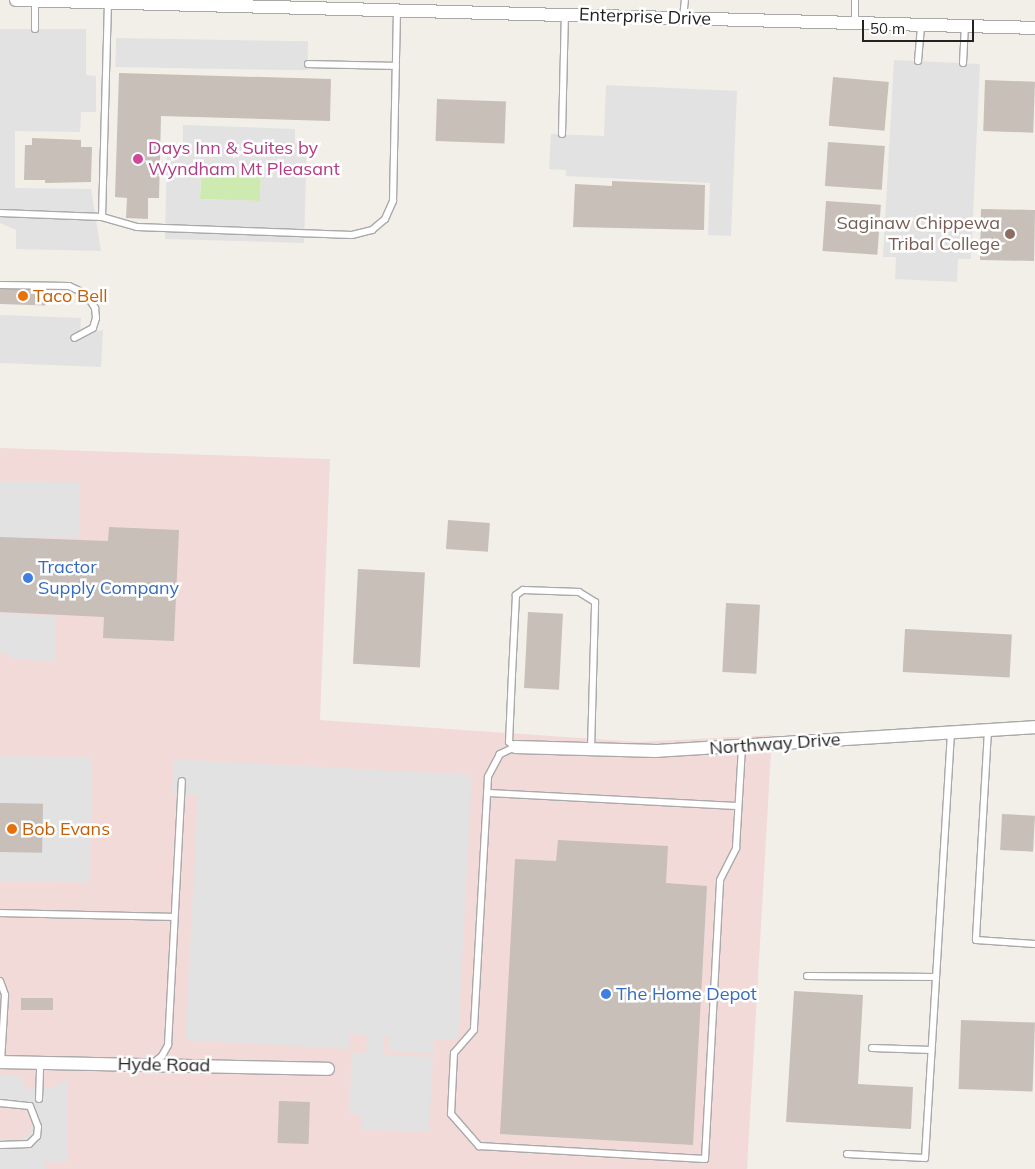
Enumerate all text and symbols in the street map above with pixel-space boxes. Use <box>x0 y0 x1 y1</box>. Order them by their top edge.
street label: Enterprise Drive <box>579 4 711 30</box>
scale bar <box>865 10 978 42</box>
text: 50 m <box>870 19 905 38</box>
place label: Days Inn & Suites by Wyndham Mt Pleasant <box>148 138 340 180</box>
marker: Days Inn & Suites by Wyndham Mt Pleasant <box>132 153 144 165</box>
place label: Saginaw Chippewa Tribal College <box>837 213 1000 255</box>
marker: Saginaw Chippewa Tribal College <box>1004 228 1016 240</box>
place label: Taco Bell <box>33 285 108 307</box>
marker: Taco Bell <box>17 290 29 302</box>
place label: Tractor Supply Company <box>38 557 179 600</box>
marker: Tractor Supply Company <box>22 572 34 584</box>
street label: Northway Drive <box>709 729 841 759</box>
place label: Bob Evans <box>22 818 110 840</box>
marker: Bob Evans <box>6 823 18 835</box>
place label: The Home Depot <box>616 983 757 1005</box>
marker: The Home Depot <box>600 988 612 1000</box>
street label: Hyde Road <box>118 1053 210 1077</box>

